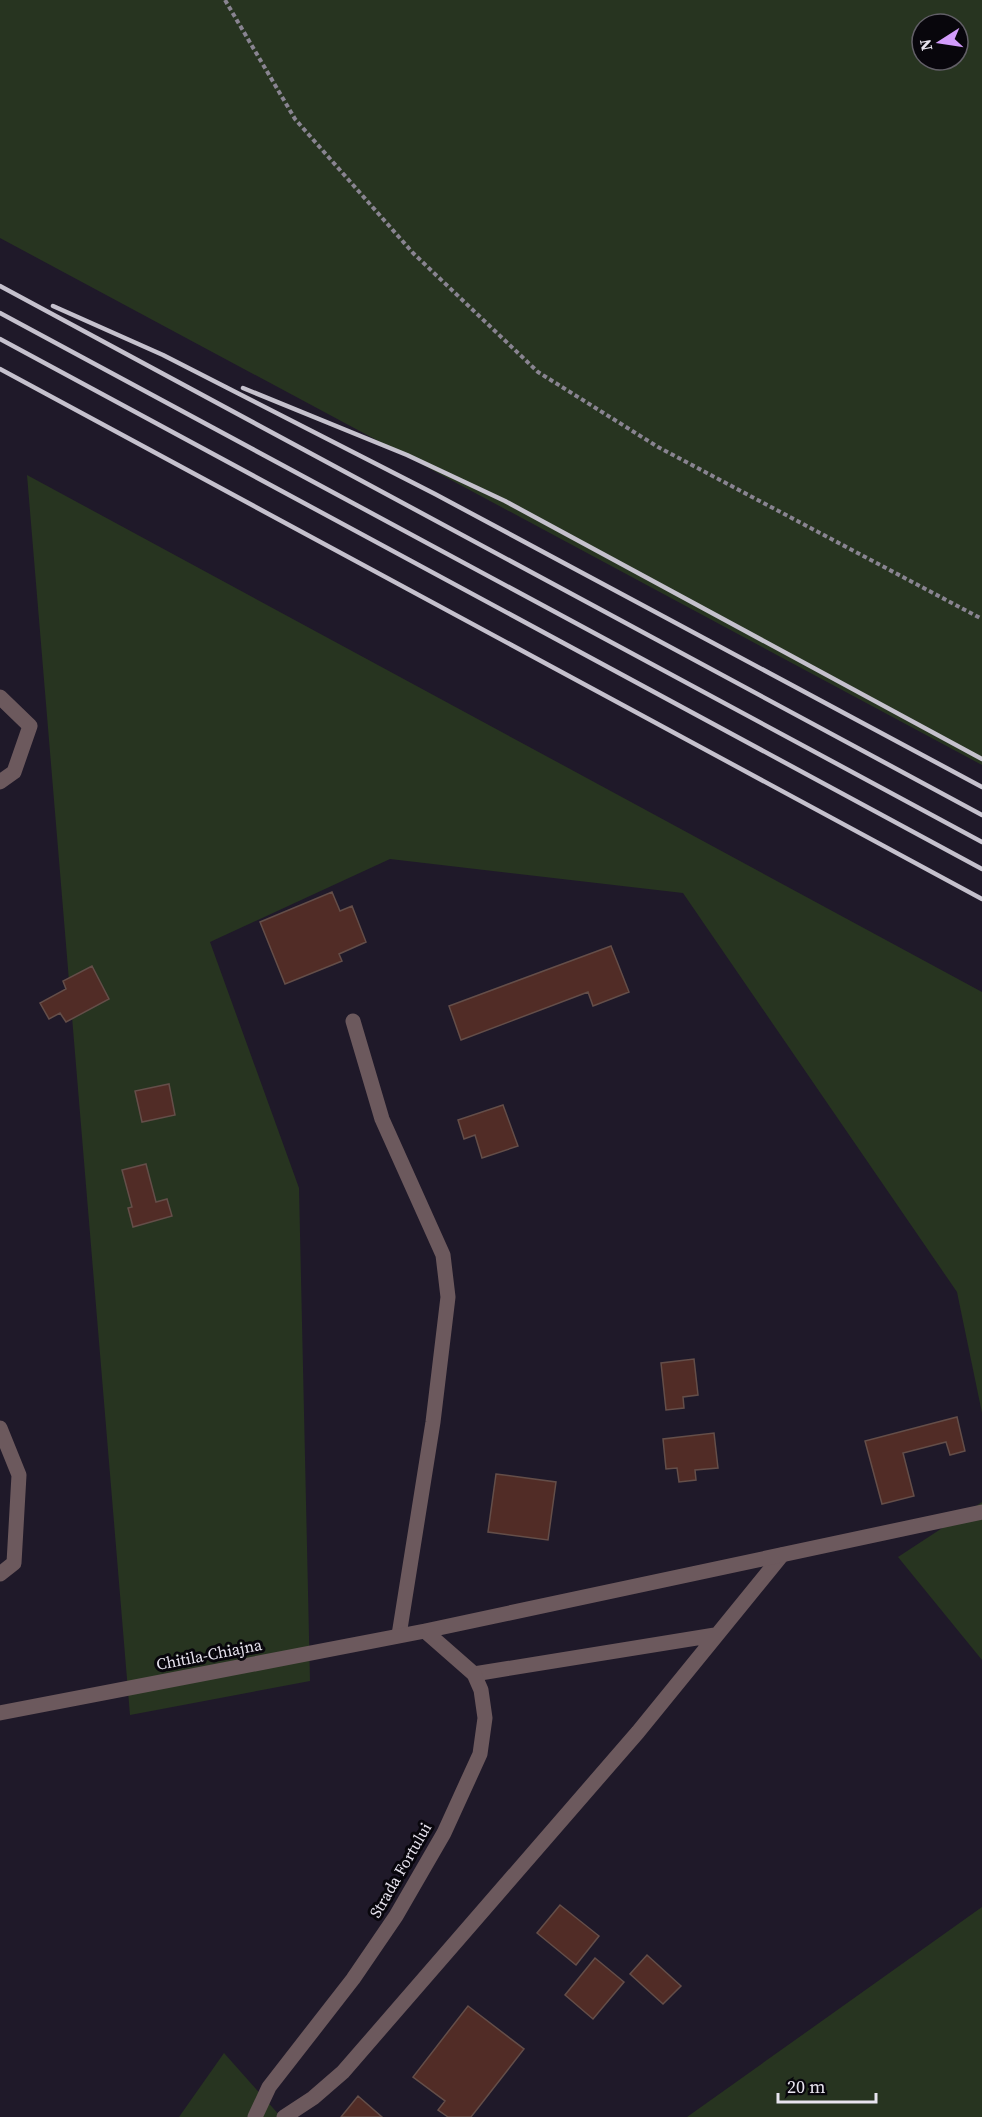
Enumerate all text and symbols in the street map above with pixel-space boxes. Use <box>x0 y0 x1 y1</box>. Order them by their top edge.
north arrow <box>910 12 970 72</box>
text: N <box>913 37 937 53</box>
street label: Chitila-Chiajna <box>154 1633 264 1675</box>
street label: Strada Fortului <box>364 1818 436 1922</box>
scale bar <box>778 2066 876 2104</box>
text: 20 m <box>787 2074 825 2099</box>

